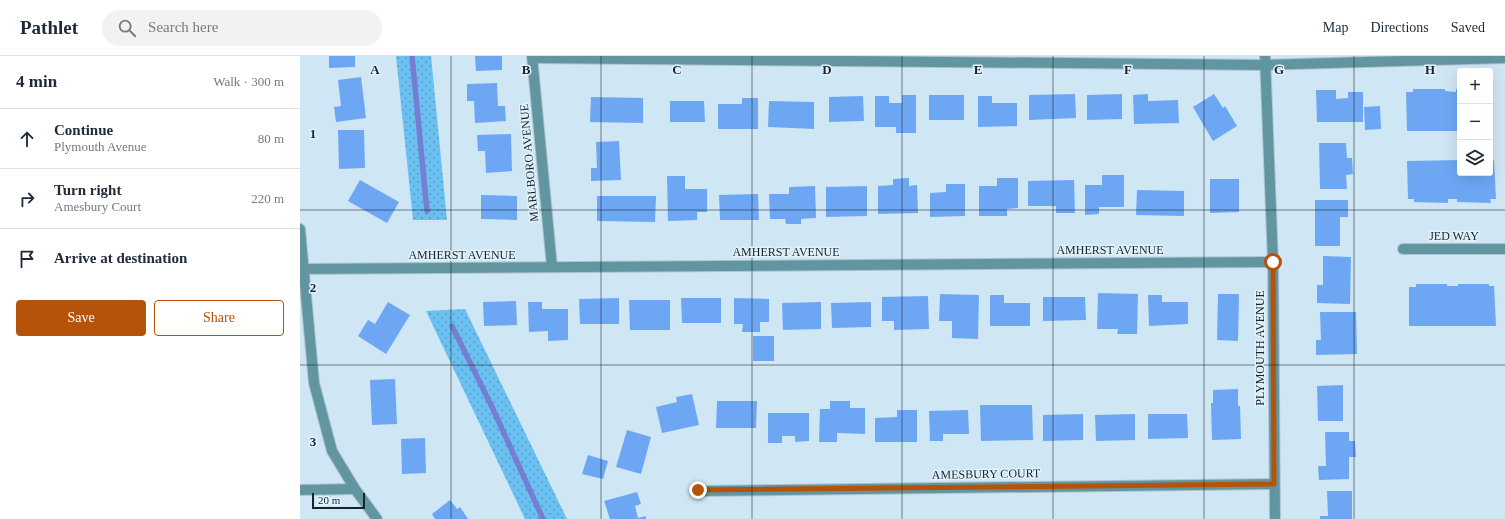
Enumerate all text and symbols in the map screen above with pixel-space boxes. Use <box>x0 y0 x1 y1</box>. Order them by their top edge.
search box <box>102 10 382 46</box>
text: Pathlet <box>20 17 78 38</box>
icon: search <box>116 17 138 39</box>
text: Search here <box>148 19 218 35</box>
text: Map <box>1323 20 1348 35</box>
text: Directions <box>1370 20 1429 35</box>
text: Saved <box>1451 20 1485 35</box>
text: A <box>370 62 380 77</box>
text: B <box>522 62 531 77</box>
text: C <box>672 62 682 77</box>
text: D <box>822 62 832 77</box>
text: E <box>974 62 982 77</box>
text: F <box>1124 62 1132 77</box>
text: G <box>1274 62 1284 77</box>
text: H <box>1425 62 1435 77</box>
map controls <box>1457 68 1493 176</box>
button: + <box>1457 68 1493 104</box>
text: 4 min <box>16 72 57 91</box>
text: Walk · 300 m <box>213 74 284 89</box>
street label: MARLBORO AVENUE <box>517 104 541 222</box>
button: − <box>1457 104 1493 140</box>
text: Continue <box>54 122 113 138</box>
text: 1 <box>310 126 316 141</box>
icon: ahead <box>16 128 38 150</box>
text: 80 m <box>258 131 284 146</box>
text: Plymouth Avenue <box>54 139 147 154</box>
button: layers <box>1457 140 1493 176</box>
text: Turn right <box>54 182 121 198</box>
icon: right <box>16 188 38 210</box>
text: 220 m <box>251 191 284 206</box>
text: Amesbury Court <box>54 199 141 214</box>
street label: JED WAY <box>1429 229 1479 243</box>
street label: AMHERST AVENUE <box>1056 243 1164 257</box>
street label: AMHERST AVENUE <box>732 245 840 259</box>
icon: arrive <box>16 248 38 270</box>
street label: AMHERST AVENUE <box>408 248 516 262</box>
text: Arrive at destination <box>54 250 187 266</box>
route start <box>1264 253 1282 271</box>
text: 2 <box>310 280 316 295</box>
street label: PLYMOUTH AVENUE <box>1253 290 1267 406</box>
button: Save <box>16 300 146 336</box>
button: Share <box>154 300 284 336</box>
text: 3 <box>310 434 317 449</box>
street label: AMESBURY COURT <box>932 466 1041 482</box>
route end <box>689 481 707 499</box>
scale bar <box>312 491 365 510</box>
text: 20 m <box>318 494 340 506</box>

